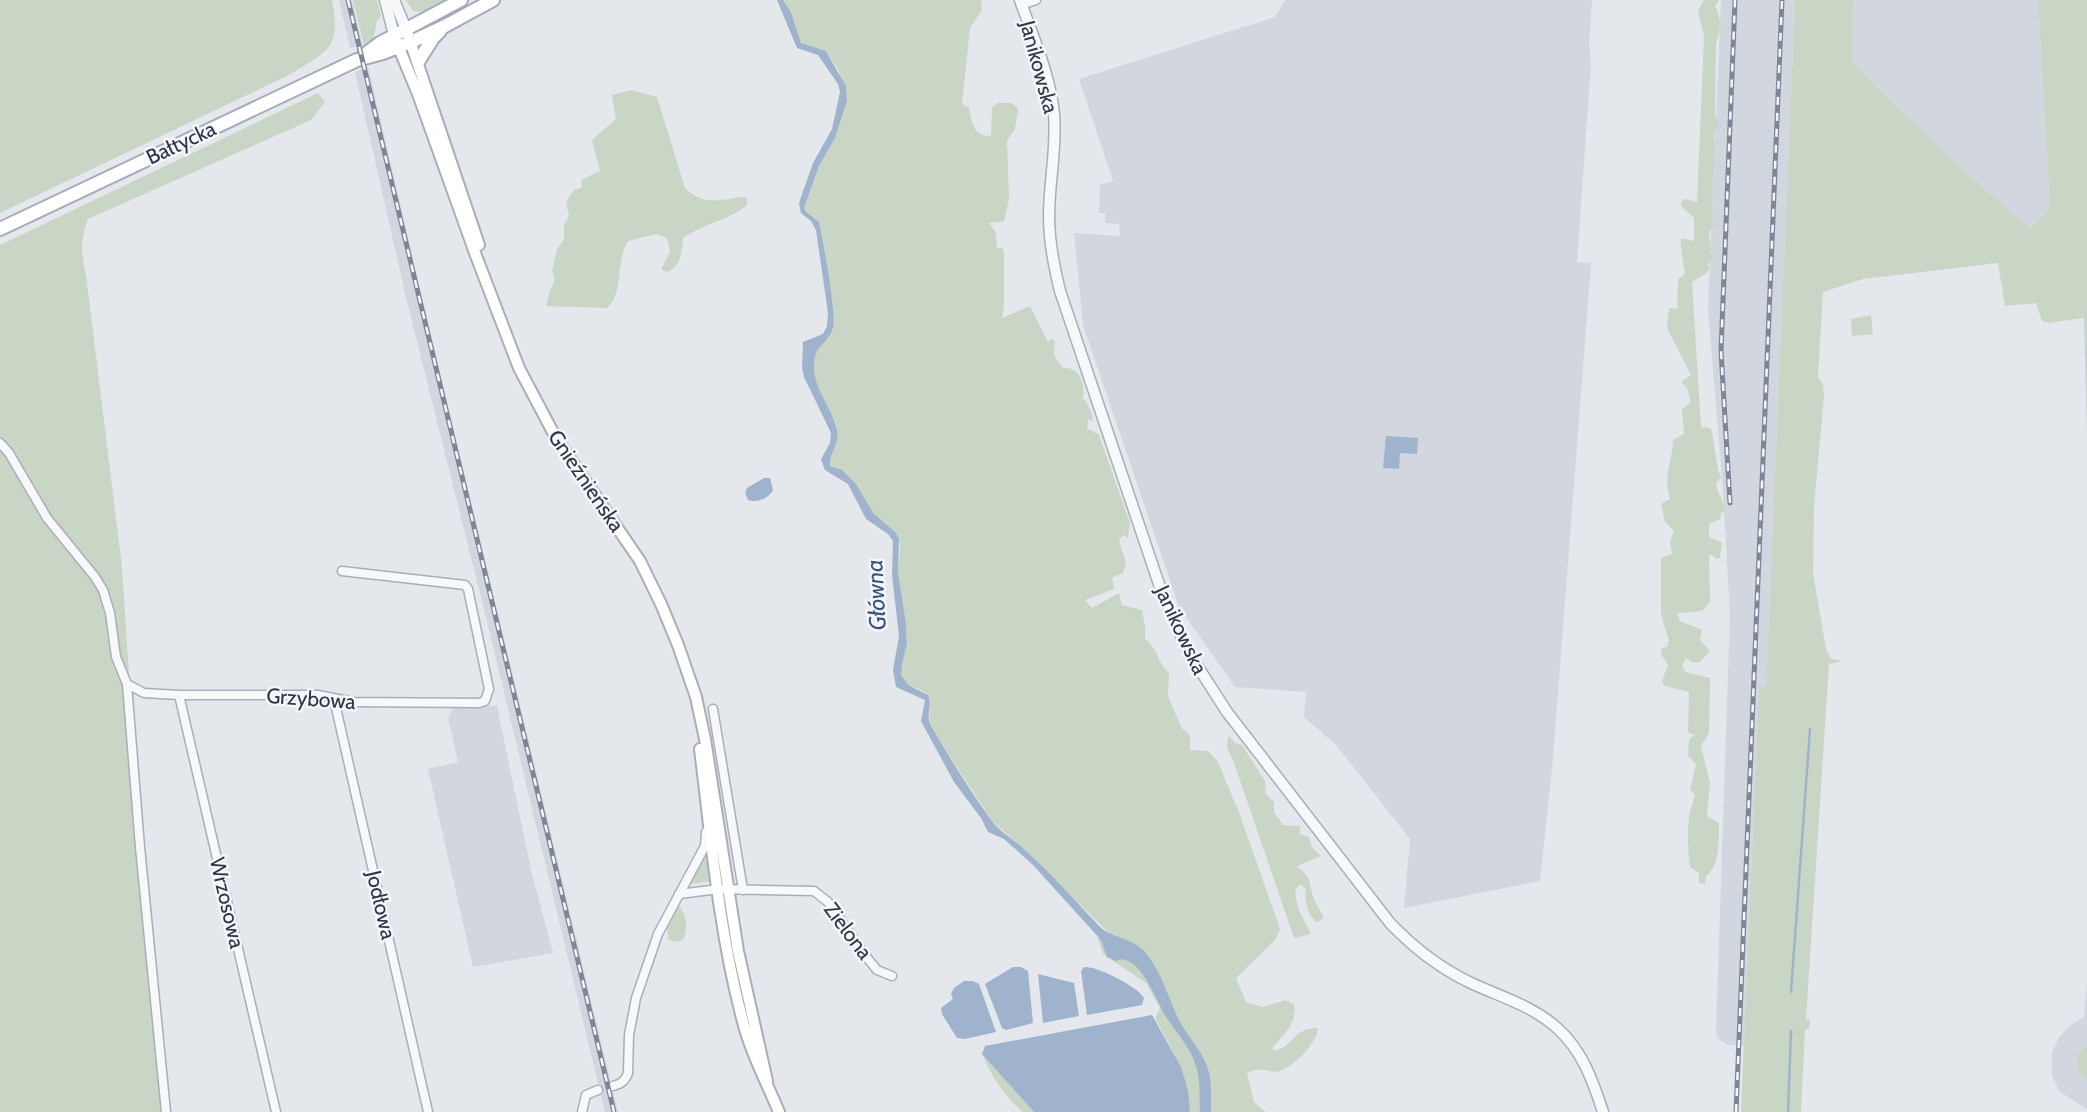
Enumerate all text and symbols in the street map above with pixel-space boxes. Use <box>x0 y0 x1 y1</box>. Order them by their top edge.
street label: Janikowska <box>1015 17 1064 116</box>
street label: Bałtycka <box>142 116 220 170</box>
street label: Gnieźnieńska <box>543 425 630 536</box>
water label: Główna <box>860 559 892 631</box>
street label: Janikowska <box>1150 581 1213 678</box>
street label: Grzybowa <box>266 683 357 714</box>
street label: Wrzosowa <box>205 855 250 951</box>
street label: Jodłowa <box>361 867 402 942</box>
street label: Zielona <box>819 897 878 964</box>

